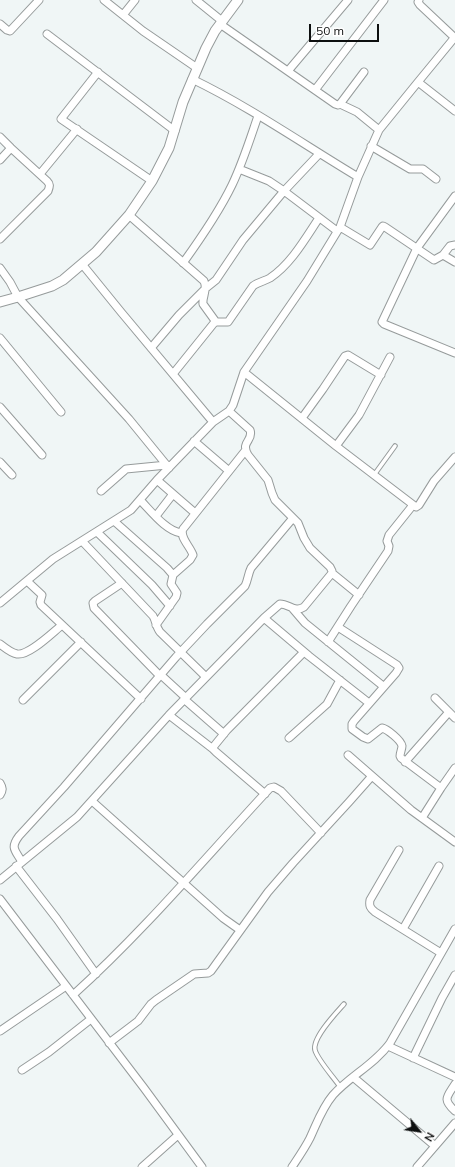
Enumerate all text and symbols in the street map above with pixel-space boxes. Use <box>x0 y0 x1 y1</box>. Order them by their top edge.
scale bar <box>311 16 381 42</box>
text: 50 m <box>316 23 344 38</box>
north arrow <box>399 1111 439 1151</box>
text: N <box>421 1130 438 1144</box>

